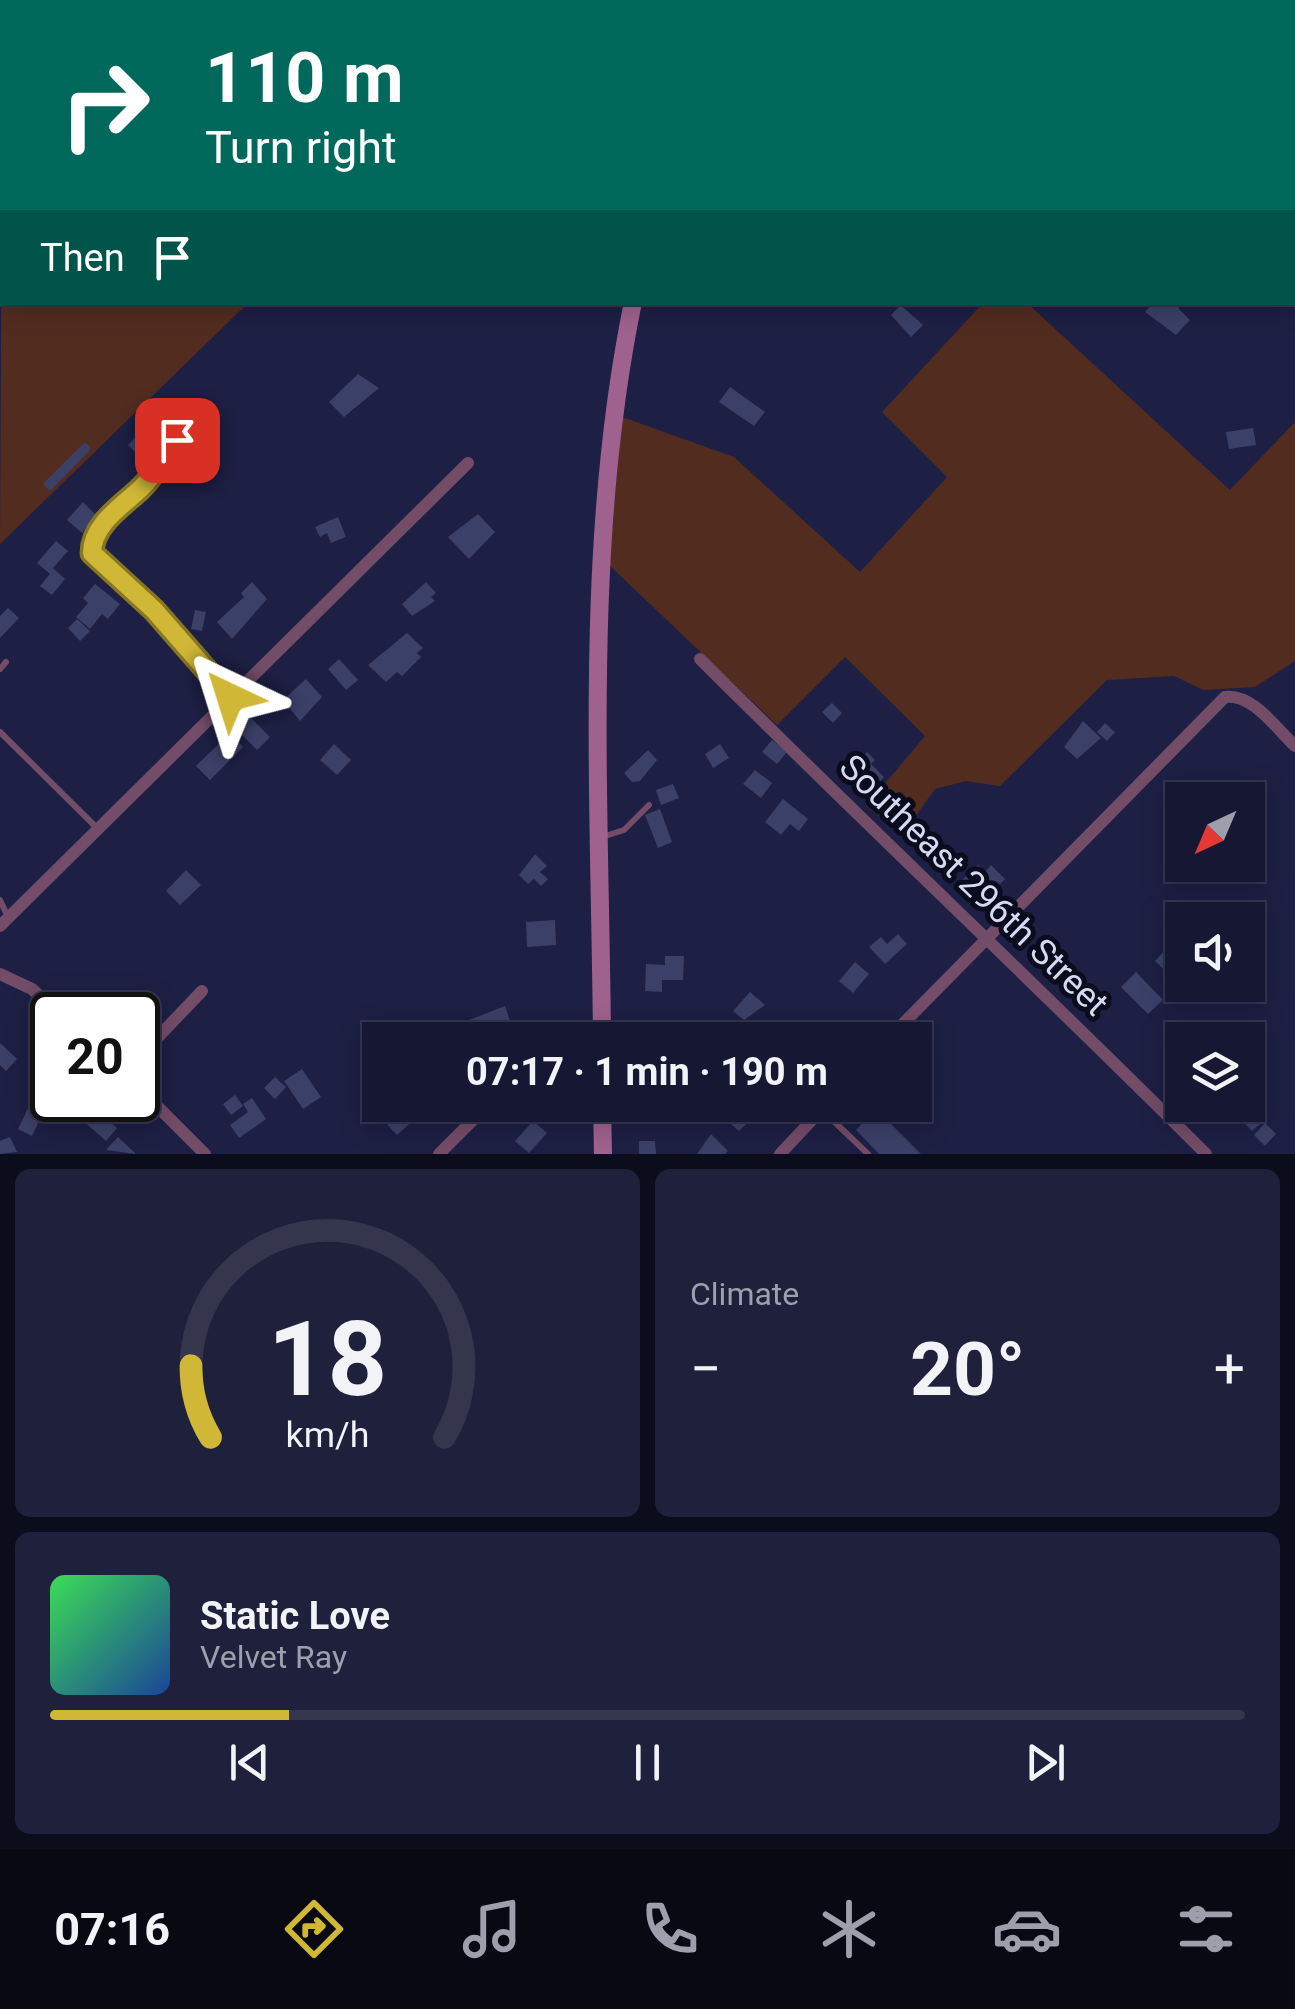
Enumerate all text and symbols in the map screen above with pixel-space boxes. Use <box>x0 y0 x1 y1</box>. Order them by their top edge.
text: 110 m <box>205 37 404 119</box>
icon: right <box>40 40 170 170</box>
text: Turn right <box>205 121 397 174</box>
icon: arrive <box>145 230 200 285</box>
text: Then <box>40 236 125 280</box>
pin <box>135 398 220 483</box>
icon: arrive <box>150 413 205 468</box>
position arrow <box>178 645 282 749</box>
street label: Southeast 296th Street <box>831 747 1116 1024</box>
north arrow <box>1165 782 1265 882</box>
map controls <box>1165 782 1265 1122</box>
button: sound <box>1165 902 1265 1002</box>
speed limit sign: 20 <box>30 992 160 1122</box>
button: layers <box>1165 1022 1265 1122</box>
text: 07:17 · 1 min · 190 m <box>466 1050 828 1094</box>
text: Climate <box>690 1275 799 1313</box>
text: 18 <box>268 1299 387 1420</box>
text: 20° <box>910 1325 1025 1413</box>
text: − <box>690 1337 721 1401</box>
text: + <box>1214 1337 1245 1401</box>
text: km/h <box>286 1414 369 1456</box>
text: Static Love <box>200 1594 390 1638</box>
text: Velvet Ray <box>200 1638 347 1676</box>
icon: previous <box>222 1735 277 1790</box>
icon: pause <box>620 1735 675 1790</box>
icon: next <box>1018 1735 1073 1790</box>
icon: directions <box>279 1894 349 1964</box>
icon: music <box>457 1894 527 1964</box>
icon: phone <box>635 1894 705 1964</box>
icon: climate <box>814 1894 884 1964</box>
icon: car <box>992 1894 1062 1964</box>
icon: filters <box>1171 1894 1241 1964</box>
text: 07:16 <box>54 1903 170 1956</box>

